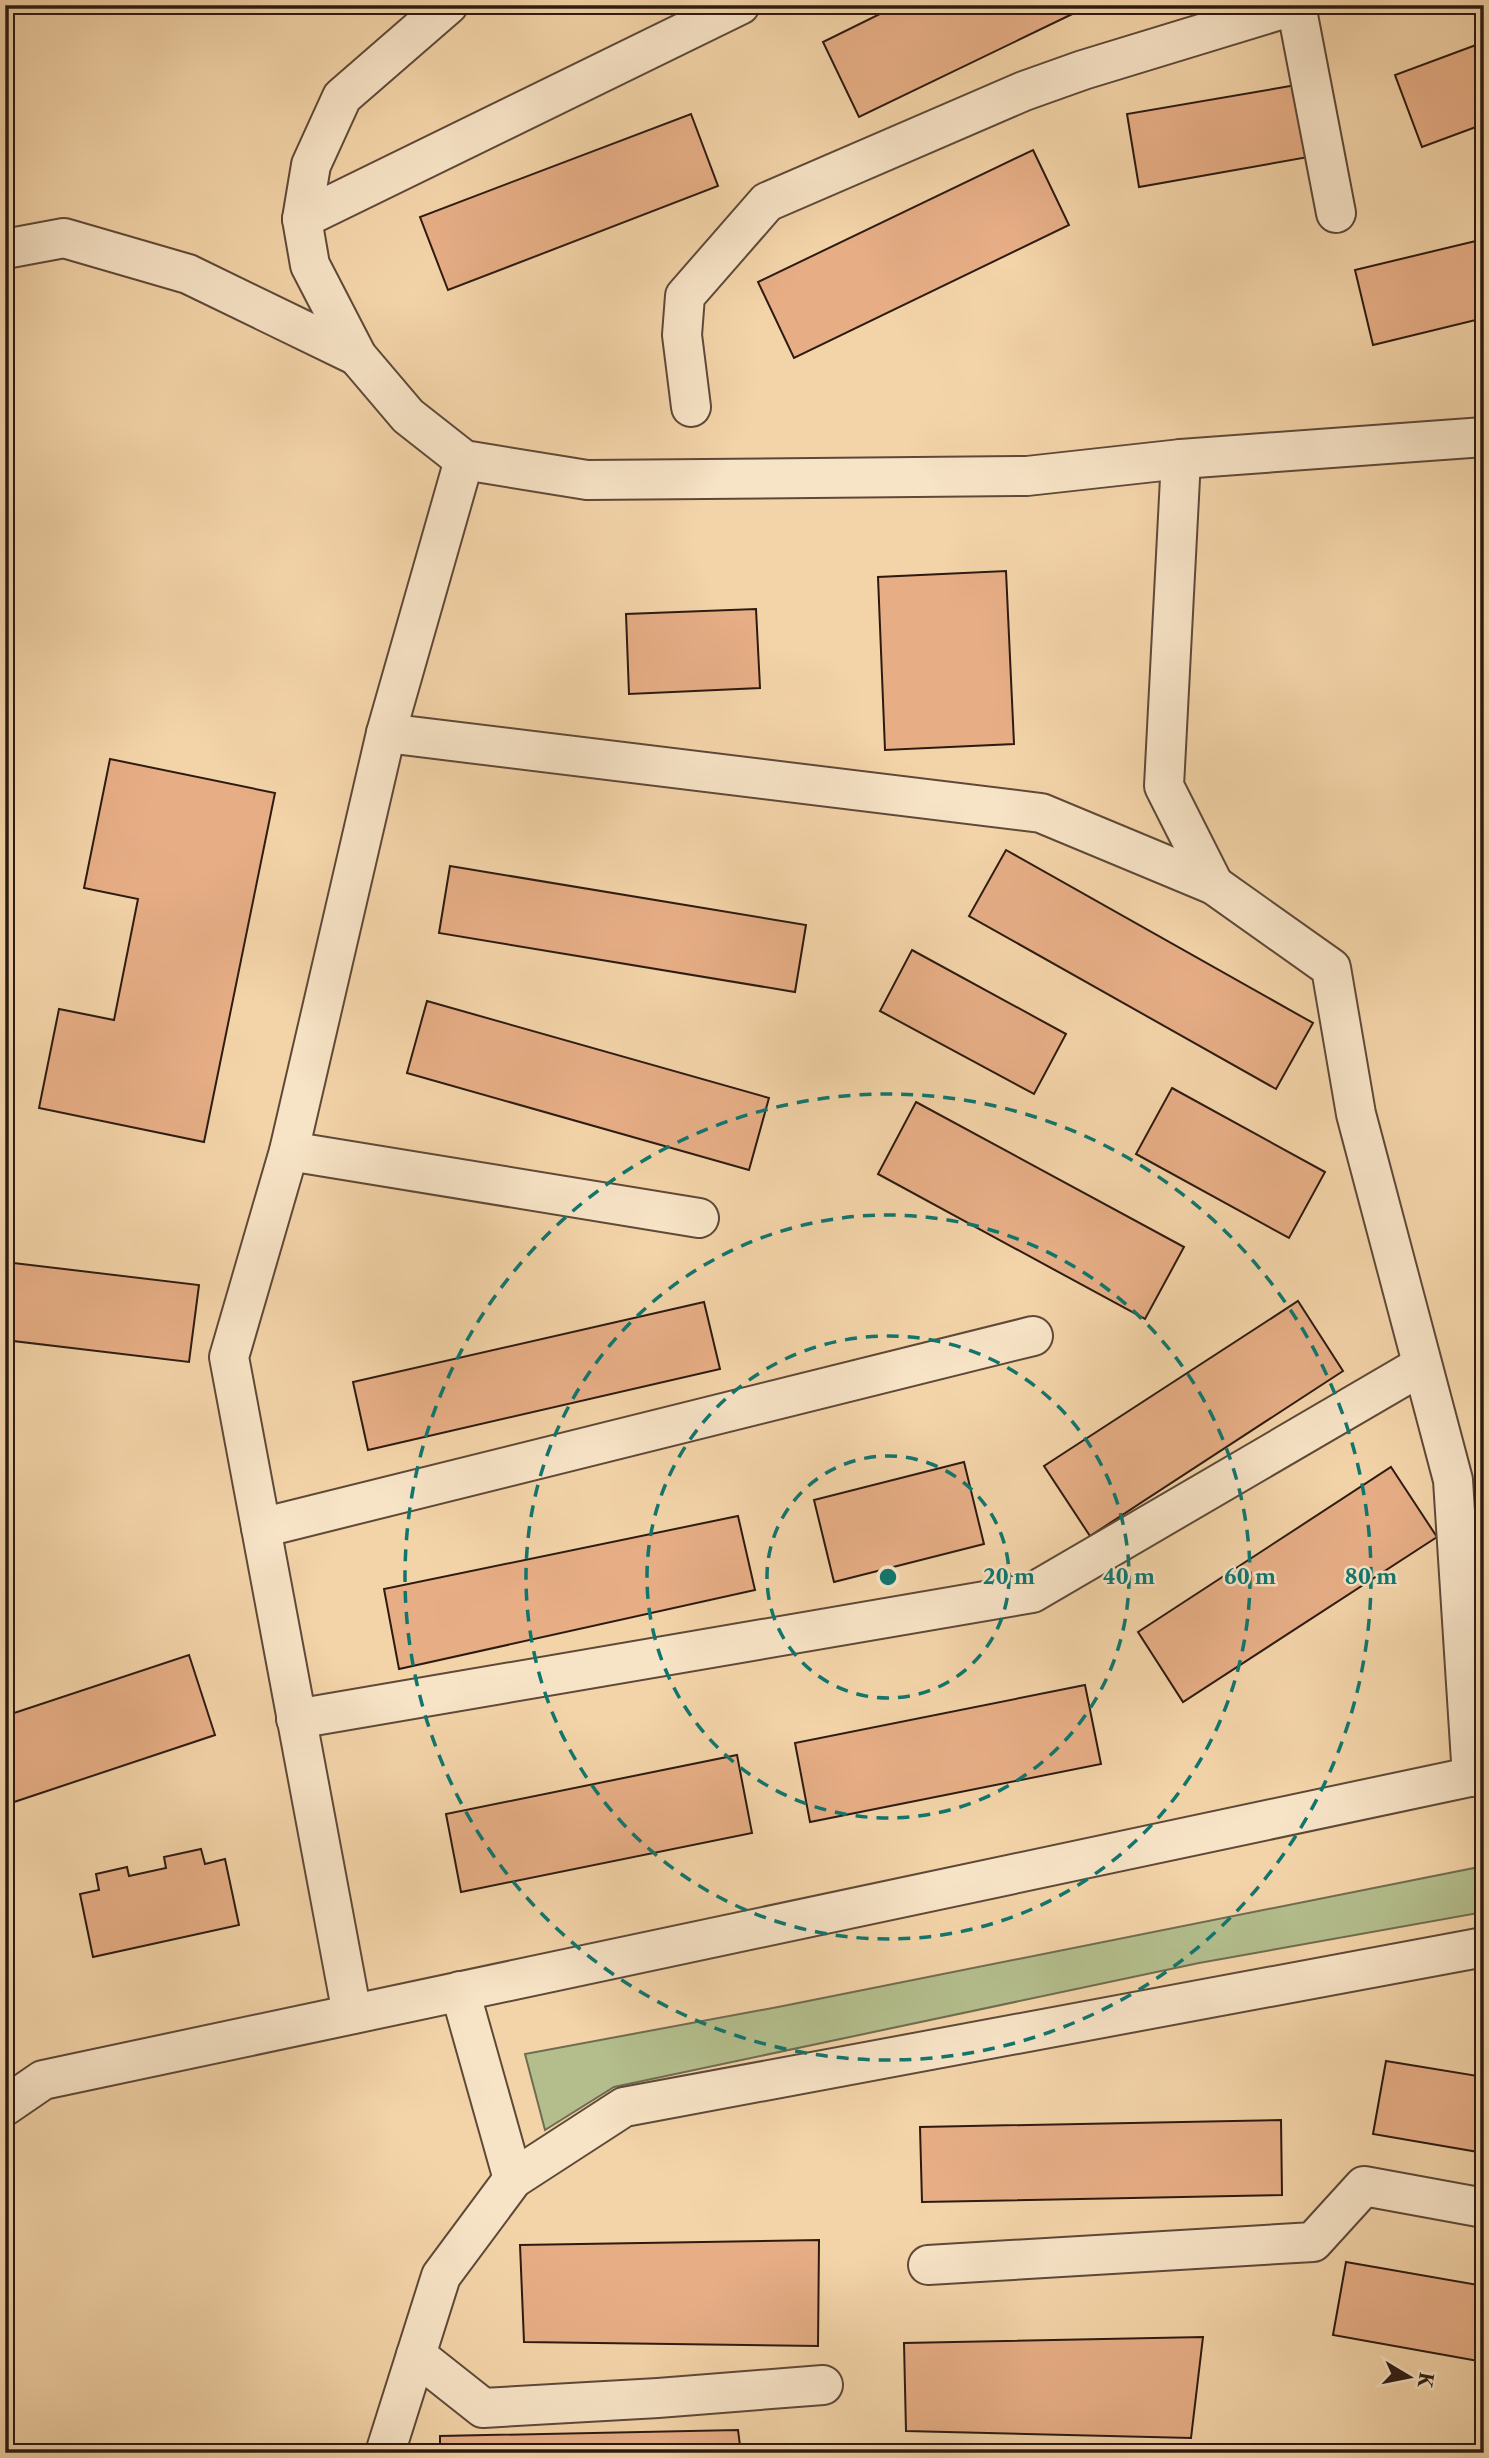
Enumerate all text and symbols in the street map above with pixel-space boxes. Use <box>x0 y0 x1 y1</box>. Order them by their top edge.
text: 20 m <box>983 1564 1035 1589</box>
text: 40 m <box>1103 1564 1155 1589</box>
text: 60 m <box>1224 1564 1276 1589</box>
text: 80 m <box>1345 1564 1397 1589</box>
centre of rings <box>876 1565 900 1589</box>
north arrow <box>1374 2342 1444 2412</box>
text: K <box>1412 2370 1438 2390</box>

